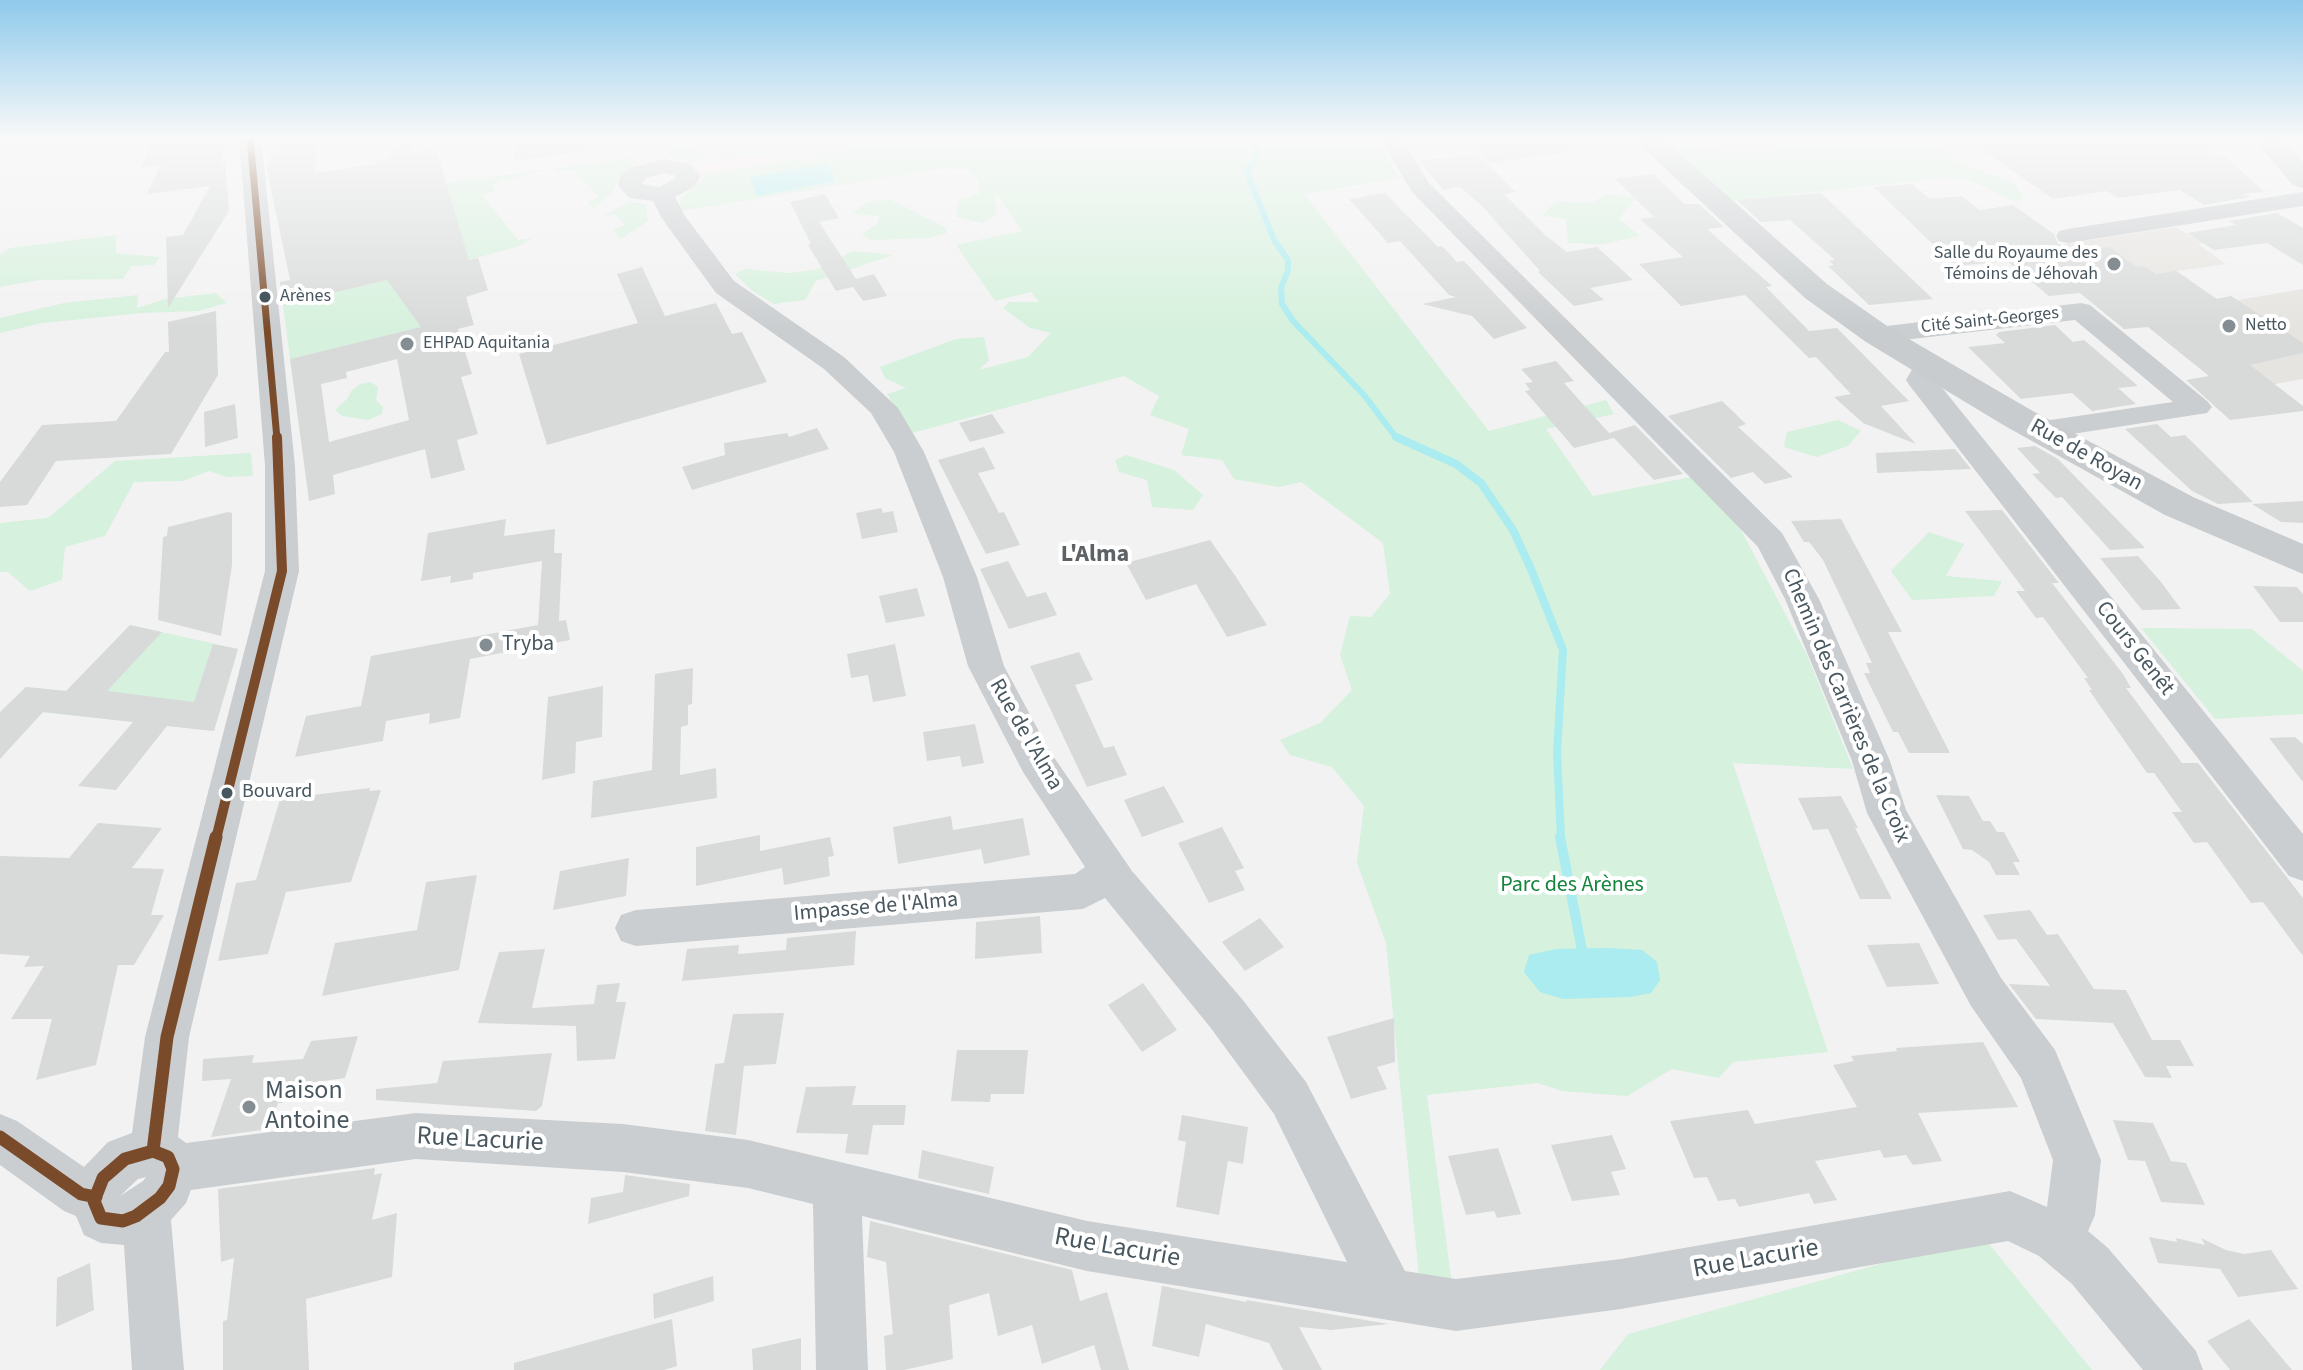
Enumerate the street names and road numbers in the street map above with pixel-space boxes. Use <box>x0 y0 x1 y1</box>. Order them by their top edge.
street label: Cité Saint-Georges <box>1920 303 2060 339</box>
street label: Rue de Royan <box>2025 414 2147 498</box>
street label: Chemin des Carrières de la Croix <box>1775 565 1915 847</box>
street label: Cours Genêt <box>2089 597 2179 701</box>
street label: Rue de l'Alma <box>983 675 1067 795</box>
street label: Impasse de l'Alma <box>793 888 959 928</box>
street label: Rue Lacurie <box>416 1122 544 1160</box>
street label: Rue Lacurie <box>1052 1223 1182 1275</box>
street label: Rue Lacurie <box>1691 1234 1821 1286</box>

